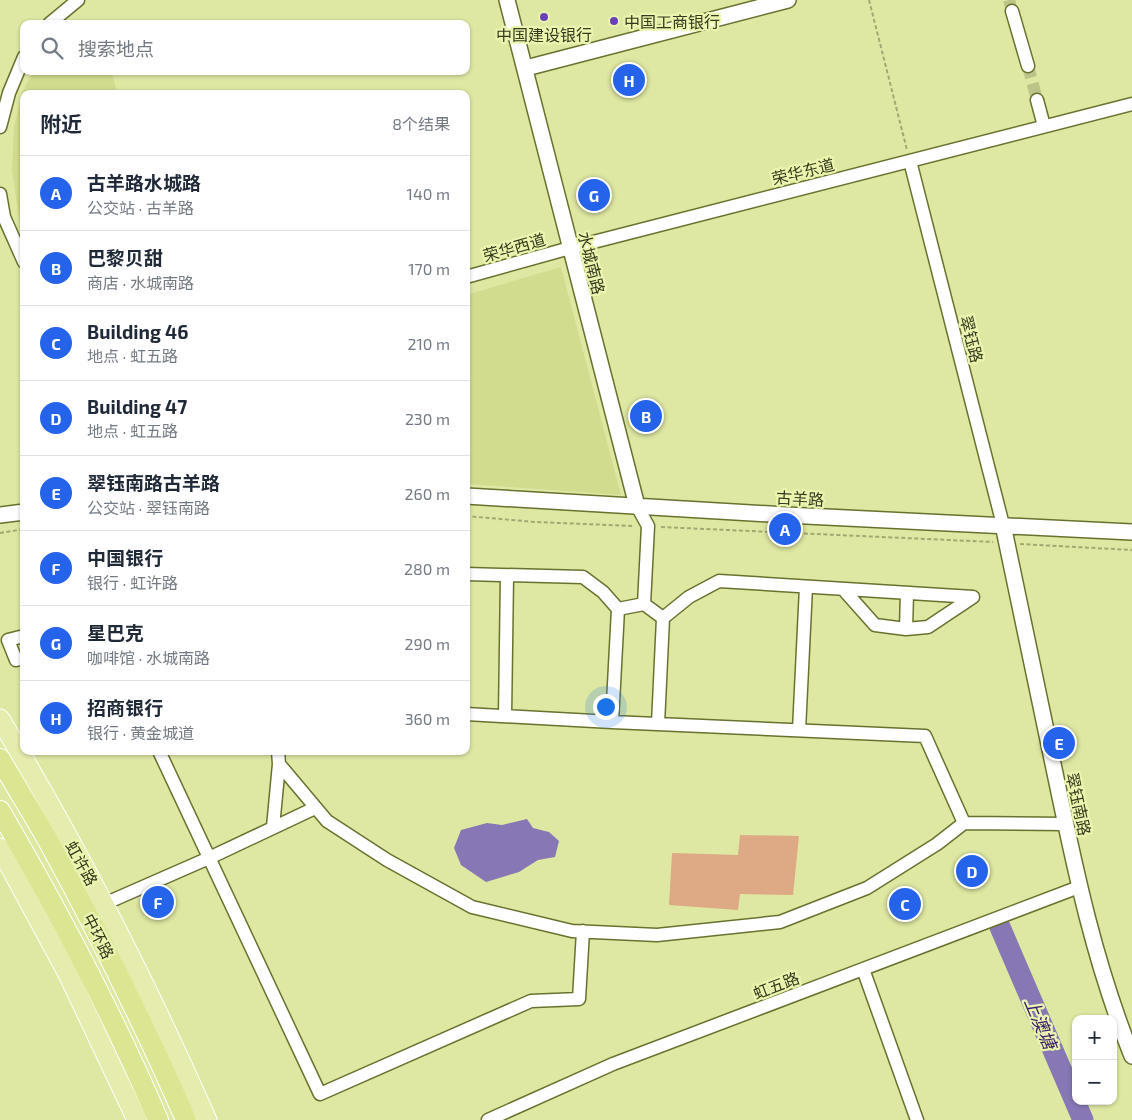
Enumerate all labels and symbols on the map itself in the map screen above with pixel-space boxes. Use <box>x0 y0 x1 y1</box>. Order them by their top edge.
marker: 中国建设银行 <box>538 11 550 23</box>
place label: 中国工商银行 <box>624 12 720 31</box>
marker: 中国工商银行 <box>608 15 620 27</box>
place label: 中国建设银行 <box>496 25 592 44</box>
pin: H <box>613 61 645 99</box>
street label: 荣华东道 <box>770 154 836 188</box>
pin: G <box>578 176 610 214</box>
street label: 荣华西道 <box>481 229 547 265</box>
street label: 水城南路 <box>575 230 609 296</box>
street label: 翠钰路 <box>957 313 987 365</box>
pin: B <box>630 397 662 435</box>
street label: 古羊路 <box>776 487 824 509</box>
pin: A <box>769 510 801 548</box>
your location <box>593 694 619 720</box>
pin: E <box>1043 724 1075 762</box>
street label: 翠钰南路 <box>1063 771 1095 837</box>
street label: 虹许路 <box>62 837 102 889</box>
pin: D <box>956 852 988 890</box>
pin: F <box>142 883 174 921</box>
pin: C <box>889 885 921 923</box>
street label: 中环路 <box>80 910 118 962</box>
street label: 虹五路 <box>750 968 802 1002</box>
water label: 上澳塘 <box>1020 994 1063 1055</box>

